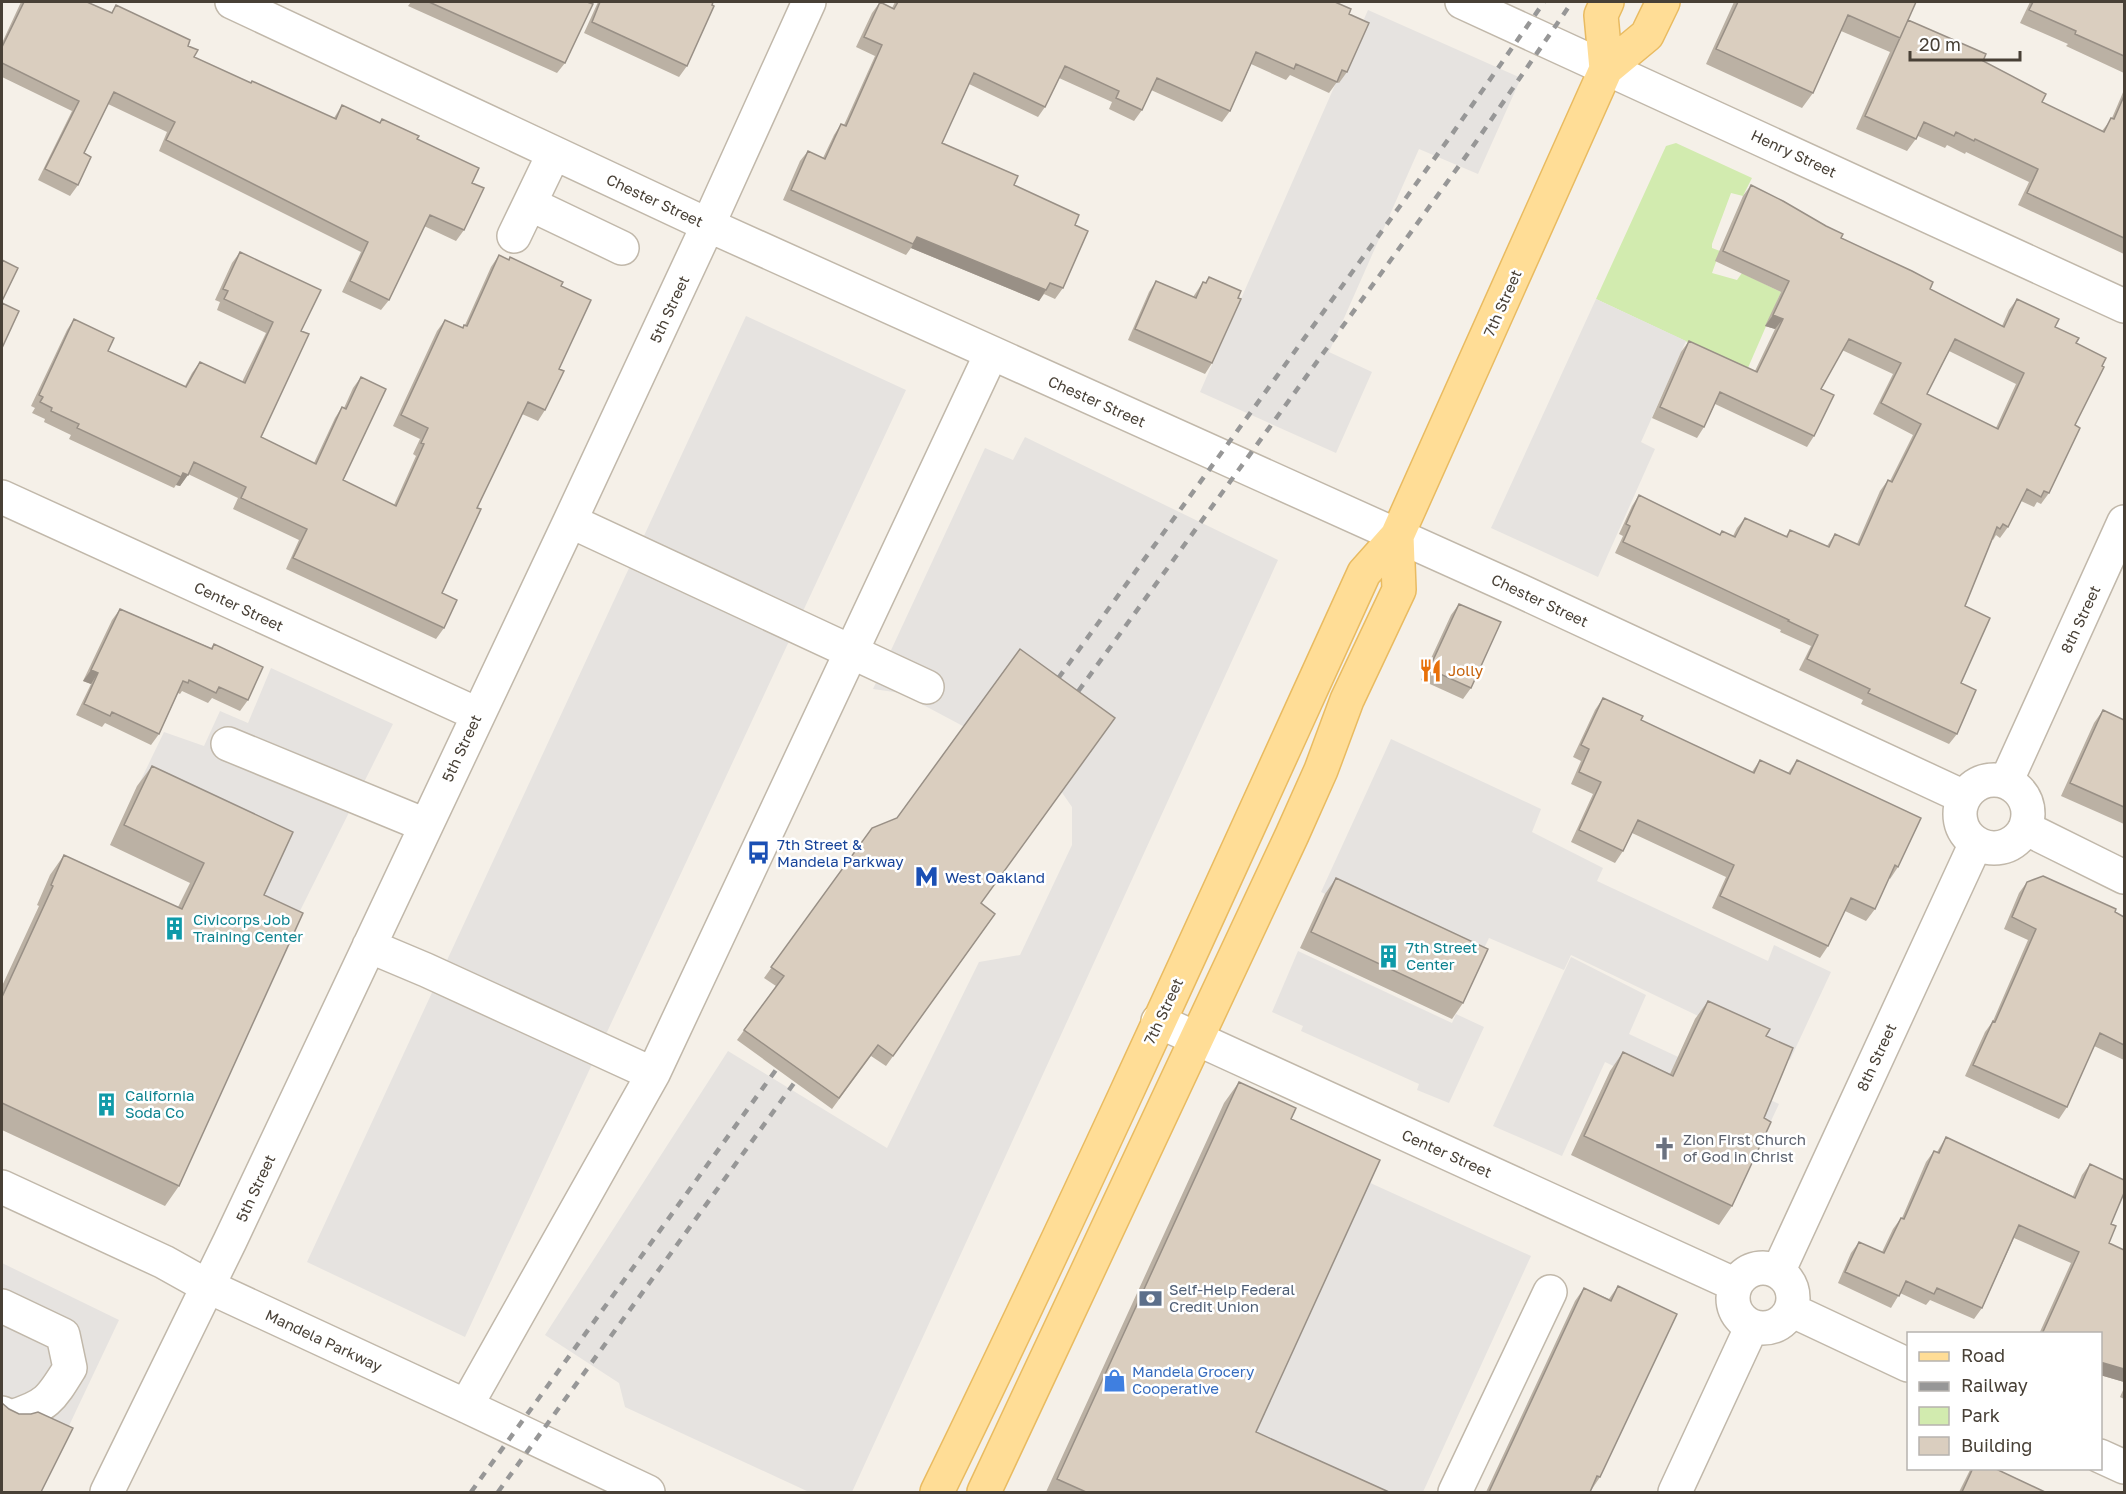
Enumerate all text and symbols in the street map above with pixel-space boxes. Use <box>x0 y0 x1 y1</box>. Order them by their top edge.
scale bar <box>1910 24 2020 62</box>
text: 20 m <box>1919 33 1961 55</box>
street label: Henry Street <box>1748 125 1840 181</box>
street label: Chester Street <box>604 170 706 230</box>
street label: 7th Street <box>1479 267 1525 339</box>
street label: 5th Street <box>646 273 692 345</box>
street label: Chester Street <box>1045 371 1149 431</box>
street label: Chester Street <box>1489 570 1591 630</box>
street label: Center Street <box>191 577 287 635</box>
street label: 8th Street <box>2057 582 2103 656</box>
restaurant icon: Jolly <box>1417 657 1443 683</box>
place label: Jolly <box>1448 661 1484 679</box>
street label: 5th Street <box>438 712 484 784</box>
place label: 7th Street & Mandela Parkway <box>777 835 904 870</box>
bus stop icon: 7th Street & Mandela Parkway <box>746 840 772 866</box>
metro station icon: West Oakland <box>914 864 940 890</box>
place label: West Oakland <box>945 868 1045 886</box>
place label: Civicorps Job Training Center <box>193 910 303 945</box>
building icon: Civicorps Job Training Center <box>162 915 188 941</box>
place label: 7th Street Center <box>1406 938 1477 973</box>
building icon: 7th Street Center <box>1375 943 1401 969</box>
street label: 7th Street <box>1140 975 1186 1047</box>
street label: 8th Street <box>1853 1020 1899 1094</box>
place label: California Soda Co <box>125 1086 194 1121</box>
building icon: California Soda Co <box>94 1091 120 1117</box>
street label: Center Street <box>1399 1125 1495 1181</box>
place label: Zion First Church of God in Christ <box>1683 1130 1806 1165</box>
church icon: Zion First Church of God in Christ <box>1652 1135 1678 1161</box>
street label: 5th Street <box>232 1152 278 1224</box>
place label: Self-Help Federal Credit Union <box>1169 1280 1295 1315</box>
bank icon: Self-Help Federal Credit Union <box>1138 1285 1164 1311</box>
street label: Mandela Parkway <box>263 1305 386 1375</box>
legend <box>1907 1332 2102 1470</box>
text: Road <box>1961 1344 2005 1366</box>
place label: Mandela Grocery Cooperative <box>1132 1362 1255 1397</box>
shop icon: Mandela Grocery Cooperative <box>1101 1367 1127 1393</box>
text: Railway <box>1961 1374 2028 1396</box>
text: Park <box>1961 1404 2000 1426</box>
text: Building <box>1961 1434 2032 1456</box>

